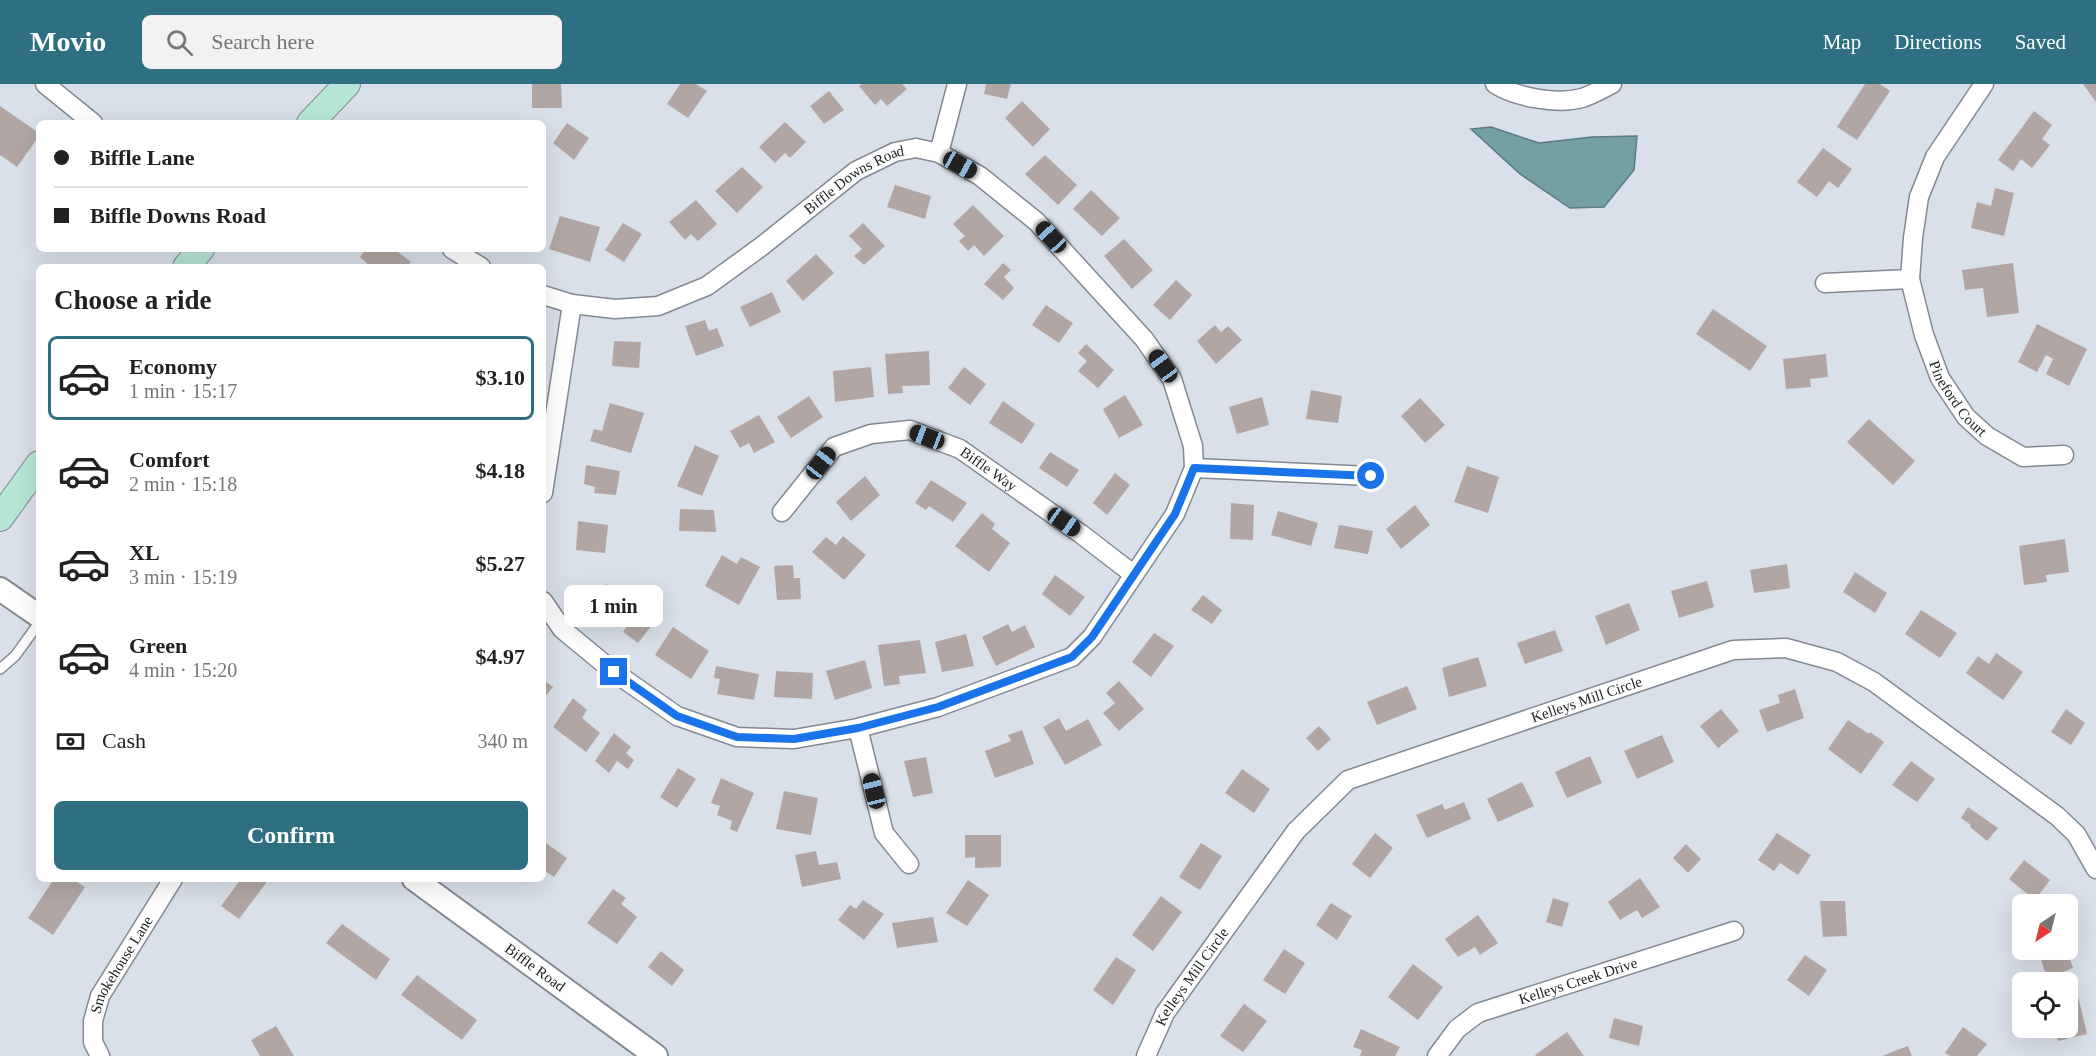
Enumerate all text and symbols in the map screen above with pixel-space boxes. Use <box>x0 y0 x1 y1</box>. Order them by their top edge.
search box <box>142 15 562 69</box>
text: Movio <box>30 26 106 57</box>
icon: search <box>163 26 196 59</box>
text: Search here <box>211 29 314 54</box>
text: Map <box>1823 30 1861 54</box>
text: Directions <box>1894 30 1982 54</box>
text: Saved <box>2015 30 2066 54</box>
street label: Biffle Downs Road <box>801 142 906 217</box>
text: Biffle Lane <box>90 145 195 170</box>
car <box>940 148 980 182</box>
text: Biffle Downs Road <box>90 203 266 228</box>
car <box>1032 218 1070 256</box>
text: Choose a ride <box>54 285 212 315</box>
car <box>1145 346 1181 386</box>
icon: car <box>57 351 111 405</box>
text: Economy <box>129 354 217 379</box>
street label: Pineford Court <box>1926 358 1990 440</box>
text: $3.10 <box>476 365 525 390</box>
text: 1 min · 15:17 <box>129 380 237 402</box>
car <box>907 422 947 452</box>
car <box>803 443 839 483</box>
icon: car <box>57 444 111 498</box>
street label: Biffle Way <box>957 444 1020 495</box>
text: Comfort <box>129 447 210 472</box>
text: $4.18 <box>476 458 525 483</box>
route start <box>1357 462 1384 489</box>
text: 2 min · 15:18 <box>129 473 237 495</box>
car <box>1044 504 1084 540</box>
icon: car <box>57 537 111 591</box>
text: XL <box>129 540 160 565</box>
text: $5.27 <box>476 551 525 576</box>
text: 3 min · 15:19 <box>129 566 237 588</box>
callout: 1 min <box>564 585 664 627</box>
text: 1 min <box>589 595 638 617</box>
icon: car <box>57 630 111 684</box>
text: Green <box>129 633 187 658</box>
text: $4.97 <box>476 644 525 669</box>
route end <box>600 658 627 685</box>
text: 4 min · 15:20 <box>129 659 237 681</box>
street label: Kelleys Mill Circle <box>1529 673 1644 726</box>
icon: cash <box>54 725 87 758</box>
text: Cash <box>102 728 146 753</box>
text: 340 m <box>477 730 528 752</box>
car <box>861 771 887 811</box>
button: Confirm <box>54 801 528 870</box>
north arrow <box>2012 894 2078 960</box>
map controls <box>2012 894 2078 1038</box>
street label: Smokehouse Lane <box>87 913 156 1015</box>
street label: Kelleys Mill Circle <box>1152 924 1232 1028</box>
street label: Biffle Road <box>502 940 569 995</box>
street label: Kelleys Creek Drive <box>1517 954 1640 1007</box>
button: locate <box>2012 972 2078 1038</box>

